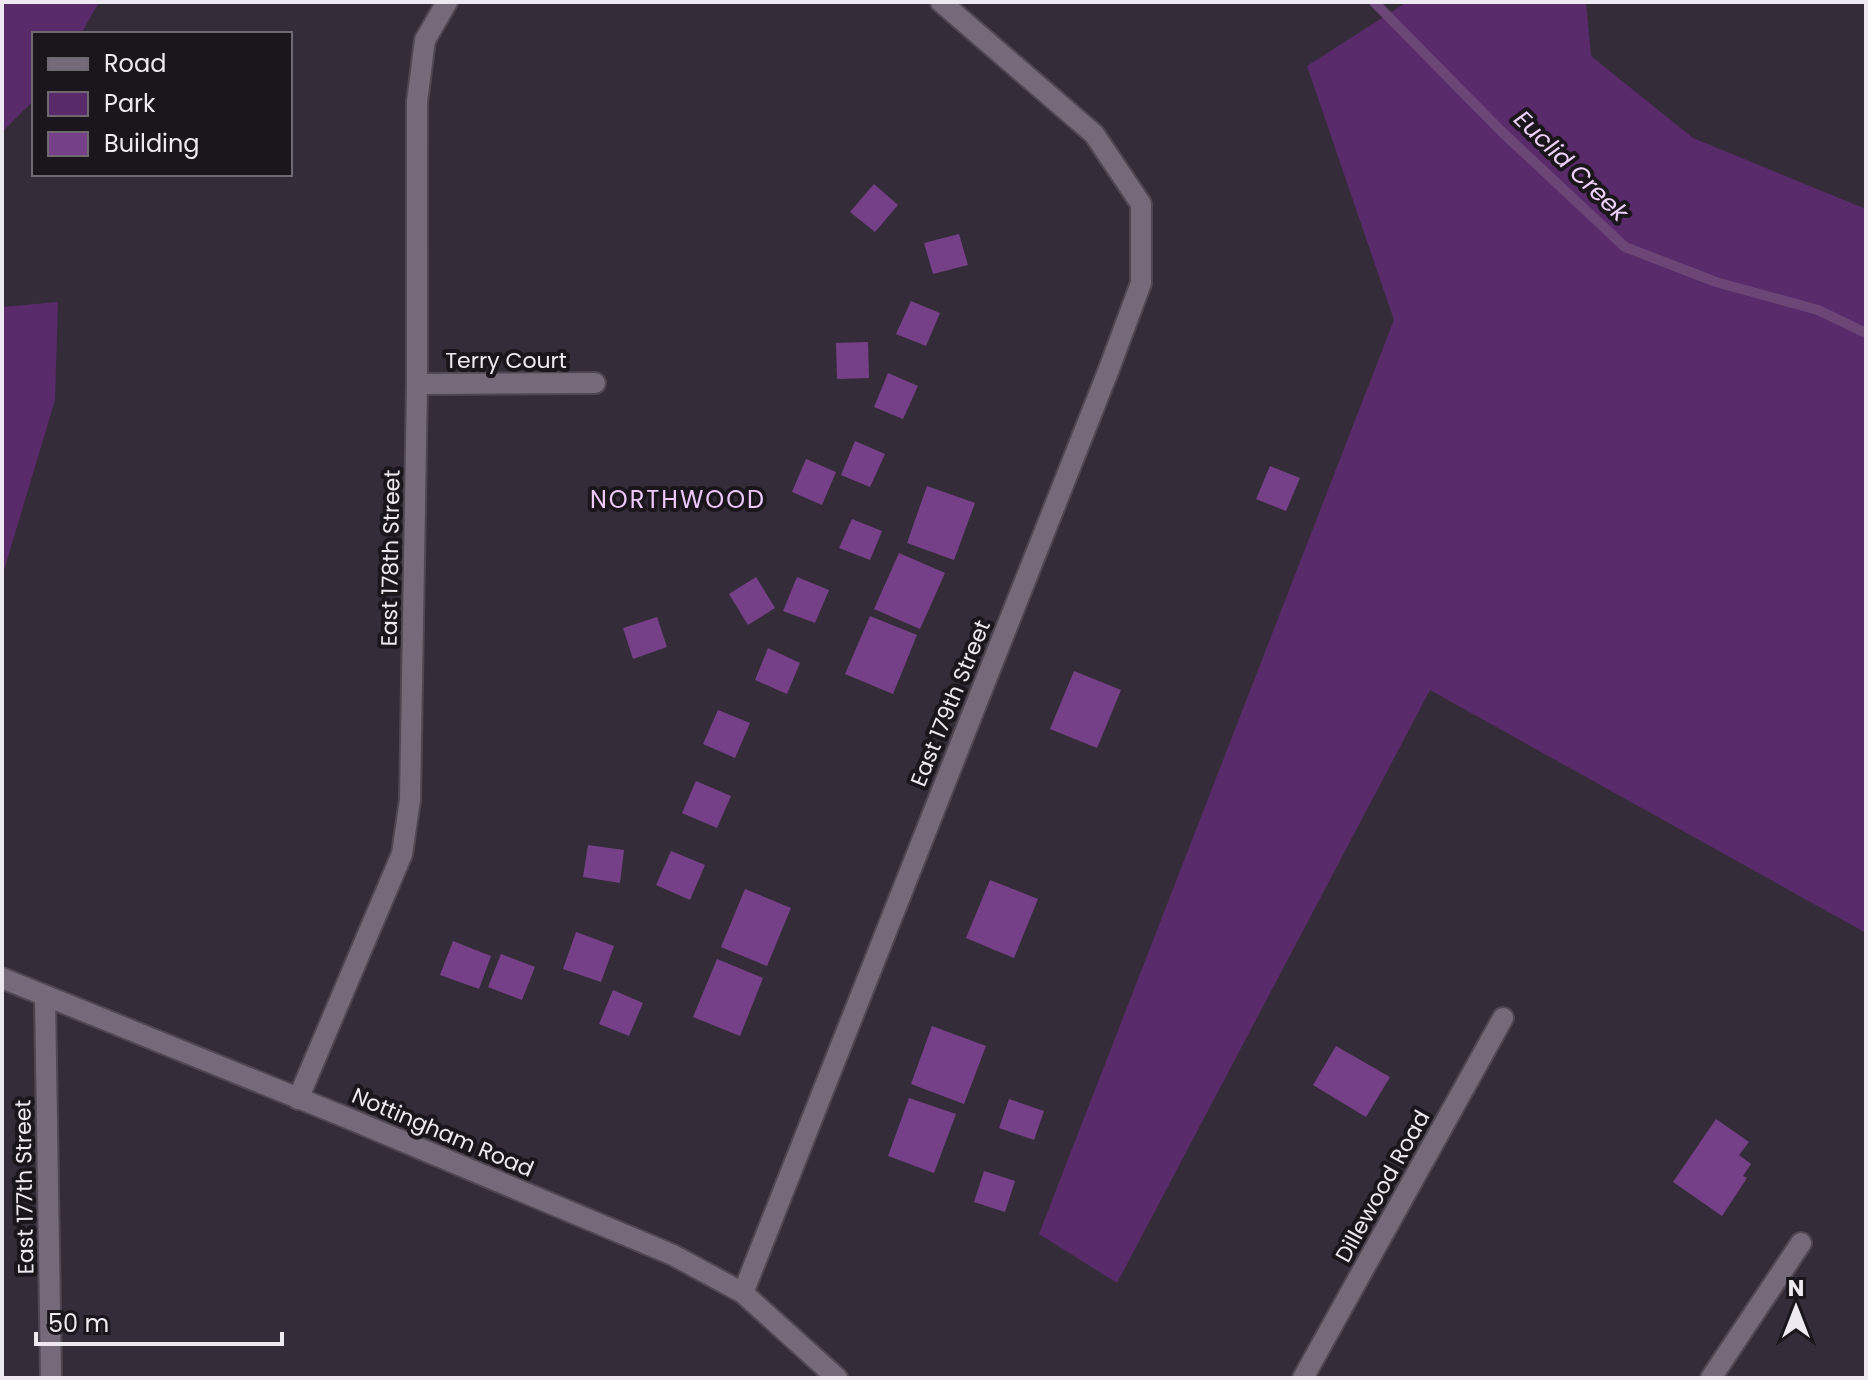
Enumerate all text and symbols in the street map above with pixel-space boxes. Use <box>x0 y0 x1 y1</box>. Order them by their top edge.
legend <box>32 32 292 176</box>
text: Road <box>104 47 166 80</box>
text: Park <box>104 87 156 120</box>
water label: Euclid Creek <box>1507 103 1637 230</box>
text: Building <box>104 127 200 160</box>
street label: Terry Court <box>445 345 567 376</box>
street label: East 178th Street <box>373 469 408 647</box>
district label: NORTHWOOD <box>590 483 766 516</box>
street label: East 179th Street <box>903 615 998 791</box>
street label: Nottingham Road <box>347 1080 538 1185</box>
street label: East 177th Street <box>7 1099 42 1275</box>
street label: Dillewood Road <box>1328 1105 1437 1268</box>
north arrow <box>1756 1268 1836 1348</box>
text: N <box>1788 1273 1804 1304</box>
scale bar <box>36 1296 282 1346</box>
text: 50 m <box>48 1307 109 1340</box>

